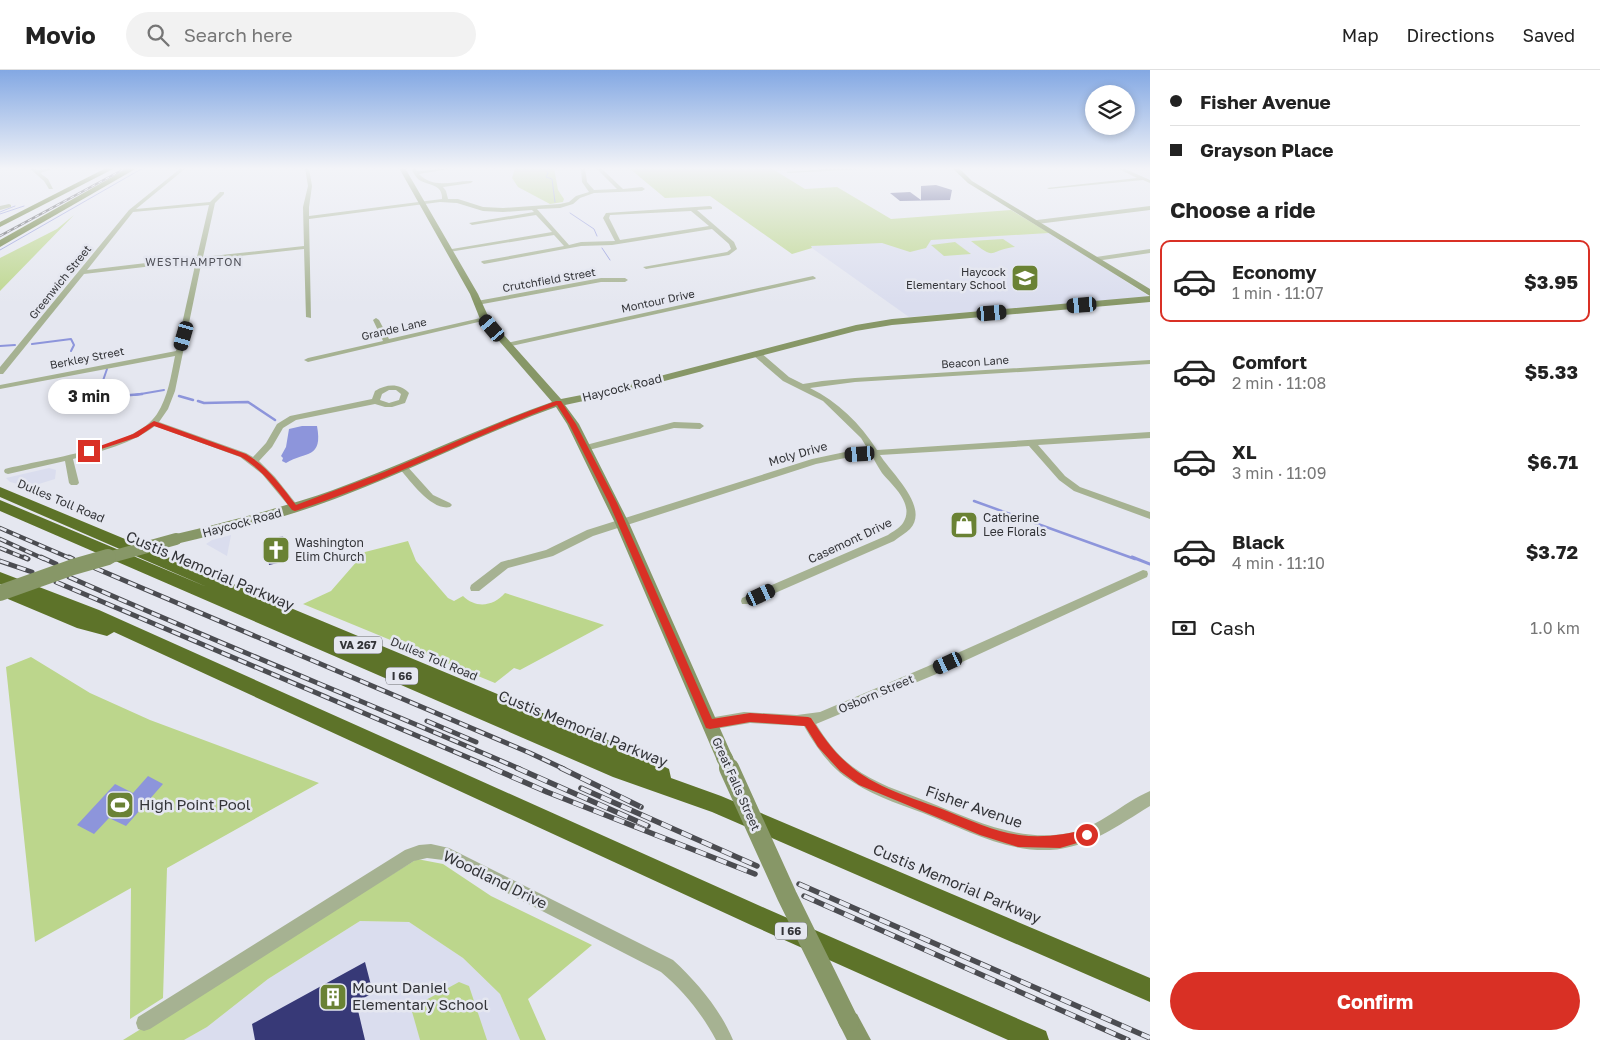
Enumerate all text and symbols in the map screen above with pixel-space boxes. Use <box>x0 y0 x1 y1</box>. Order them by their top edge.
search box <box>126 12 476 57</box>
text: Movio <box>25 20 96 49</box>
icon: search <box>144 21 172 49</box>
text: Search here <box>184 23 293 46</box>
text: Map <box>1342 24 1378 46</box>
text: Directions <box>1406 24 1494 46</box>
text: Saved <box>1522 24 1575 46</box>
map controls <box>1085 85 1135 135</box>
button: layers <box>1085 85 1135 135</box>
text: Fisher Avenue <box>1200 90 1331 113</box>
text: Grayson Place <box>1200 138 1334 161</box>
text: Choose a ride <box>1170 196 1316 223</box>
street label: Greenwich Street <box>26 242 93 321</box>
district label: WESTHAMPTON <box>145 255 243 268</box>
icon: car <box>1172 259 1217 304</box>
text: Economy <box>1232 260 1317 283</box>
school or university icon: Haycock Elementary School <box>1010 263 1040 293</box>
street label: Crutchfield Street <box>501 265 597 294</box>
place label: Haycock Elementary School <box>906 265 1006 291</box>
text: $3.95 <box>1524 270 1578 293</box>
text: 1 min · 11:07 <box>1232 283 1324 303</box>
street label: Montour Drive <box>620 286 696 315</box>
car <box>1066 296 1097 314</box>
car <box>976 304 1007 322</box>
car <box>476 312 507 344</box>
street label: Grande Lane <box>360 315 428 342</box>
car <box>172 320 195 352</box>
street label: Berkley Street <box>49 344 125 371</box>
icon: car <box>1172 349 1217 394</box>
text: Comfort <box>1232 350 1307 373</box>
street label: Beacon Lane <box>941 353 1009 370</box>
text: $5.33 <box>1524 360 1578 383</box>
street label: Haycock Road <box>580 370 663 405</box>
text: 2 min · 11:08 <box>1232 373 1326 393</box>
callout: 3 min <box>48 378 130 414</box>
text: 3 min <box>68 386 110 406</box>
street label: Moly Drive <box>767 438 829 469</box>
icon: car <box>1172 439 1217 484</box>
route end <box>78 440 100 462</box>
text: XL <box>1232 440 1257 463</box>
car <box>844 445 875 463</box>
text: $6.71 <box>1527 450 1578 473</box>
text: 3 min · 11:09 <box>1232 463 1326 483</box>
street label: Dulles Toll Road <box>15 475 107 526</box>
street label: Haycock Road <box>201 505 283 540</box>
shop icon: Catherine Lee Florals <box>949 510 979 540</box>
place label: Catherine Lee Florals <box>983 510 1046 539</box>
street label: Casemont Drive <box>805 515 894 567</box>
street label: Custis Memorial Parkway <box>124 526 298 614</box>
icon: car <box>1172 529 1217 574</box>
text: Black <box>1232 530 1285 553</box>
church icon: Washington Elim Church <box>261 535 291 565</box>
place label: Washington Elim Church <box>295 535 364 564</box>
text: $3.72 <box>1526 540 1578 563</box>
text: 4 min · 11:10 <box>1232 553 1325 573</box>
car <box>744 582 777 608</box>
icon: cash <box>1170 614 1198 642</box>
text: Cash <box>1210 616 1255 639</box>
text: 1.0 km <box>1530 618 1580 638</box>
street label: Dulles Toll Road <box>388 633 480 684</box>
road number: VA 267 <box>334 636 382 654</box>
car <box>931 650 964 676</box>
road number: I 66 <box>386 668 418 684</box>
street label: Osborn Street <box>836 671 916 716</box>
street label: Custis Memorial Parkway <box>496 686 671 770</box>
street label: Great Falls Street <box>709 735 764 833</box>
street label: Fisher Avenue <box>923 781 1025 831</box>
sports icon: High Point Pool <box>105 790 135 820</box>
place label: High Point Pool <box>139 795 251 813</box>
route start <box>1076 824 1098 846</box>
street label: Custis Memorial Parkway <box>871 839 1045 927</box>
street label: Woodland Drive <box>440 846 551 912</box>
road number: I 66 <box>775 922 807 939</box>
button: Confirm <box>1170 972 1580 1030</box>
place label: Mount Daniel Elementary School <box>352 978 488 1013</box>
building icon: Mount Daniel Elementary School <box>318 982 348 1012</box>

